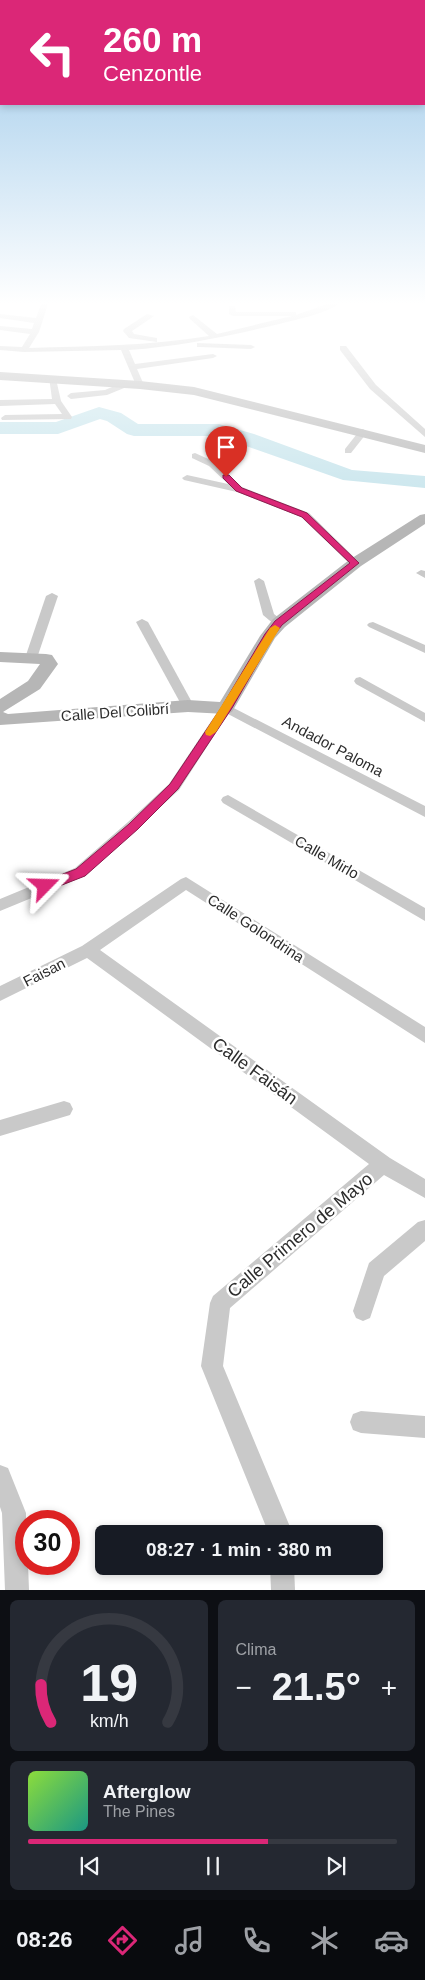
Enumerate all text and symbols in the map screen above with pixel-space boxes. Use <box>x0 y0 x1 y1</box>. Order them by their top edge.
icon: left <box>20 20 85 85</box>
text: 260 m <box>103 20 202 59</box>
text: Cenzontle <box>103 61 202 86</box>
pin <box>205 426 247 477</box>
icon: arrive <box>212 433 240 461</box>
street label: Calle Del Colibrí <box>60 700 170 724</box>
street label: Andador Paloma <box>280 712 387 780</box>
street label: Calle Mirlo <box>292 832 362 882</box>
position arrow <box>18 859 70 911</box>
street label: Calle Golondrina <box>205 890 308 966</box>
street label: Faisan <box>20 954 68 990</box>
street label: Calle Faisán <box>209 1034 301 1108</box>
street label: Calle Primero de Mayo <box>223 1168 377 1302</box>
speed limit sign: 30 <box>15 1510 80 1575</box>
text: 08:27 · 1 min · 380 m <box>146 1539 332 1560</box>
text: Clima <box>236 1641 276 1658</box>
text: 19 <box>80 1654 138 1712</box>
text: 21.5° <box>272 1666 361 1708</box>
text: − <box>236 1672 252 1703</box>
text: + <box>381 1672 397 1703</box>
text: km/h <box>89 1711 128 1731</box>
text: Afterglow <box>103 1781 191 1802</box>
text: The Pines <box>103 1803 175 1820</box>
icon: previous <box>76 1852 104 1880</box>
icon: pause <box>199 1852 227 1880</box>
icon: next <box>322 1852 350 1880</box>
icon: directions <box>105 1923 140 1958</box>
icon: music <box>172 1923 207 1958</box>
icon: phone <box>239 1923 274 1958</box>
icon: climate <box>307 1923 342 1958</box>
icon: car <box>374 1923 409 1958</box>
text: 08:26 <box>16 1927 72 1952</box>

